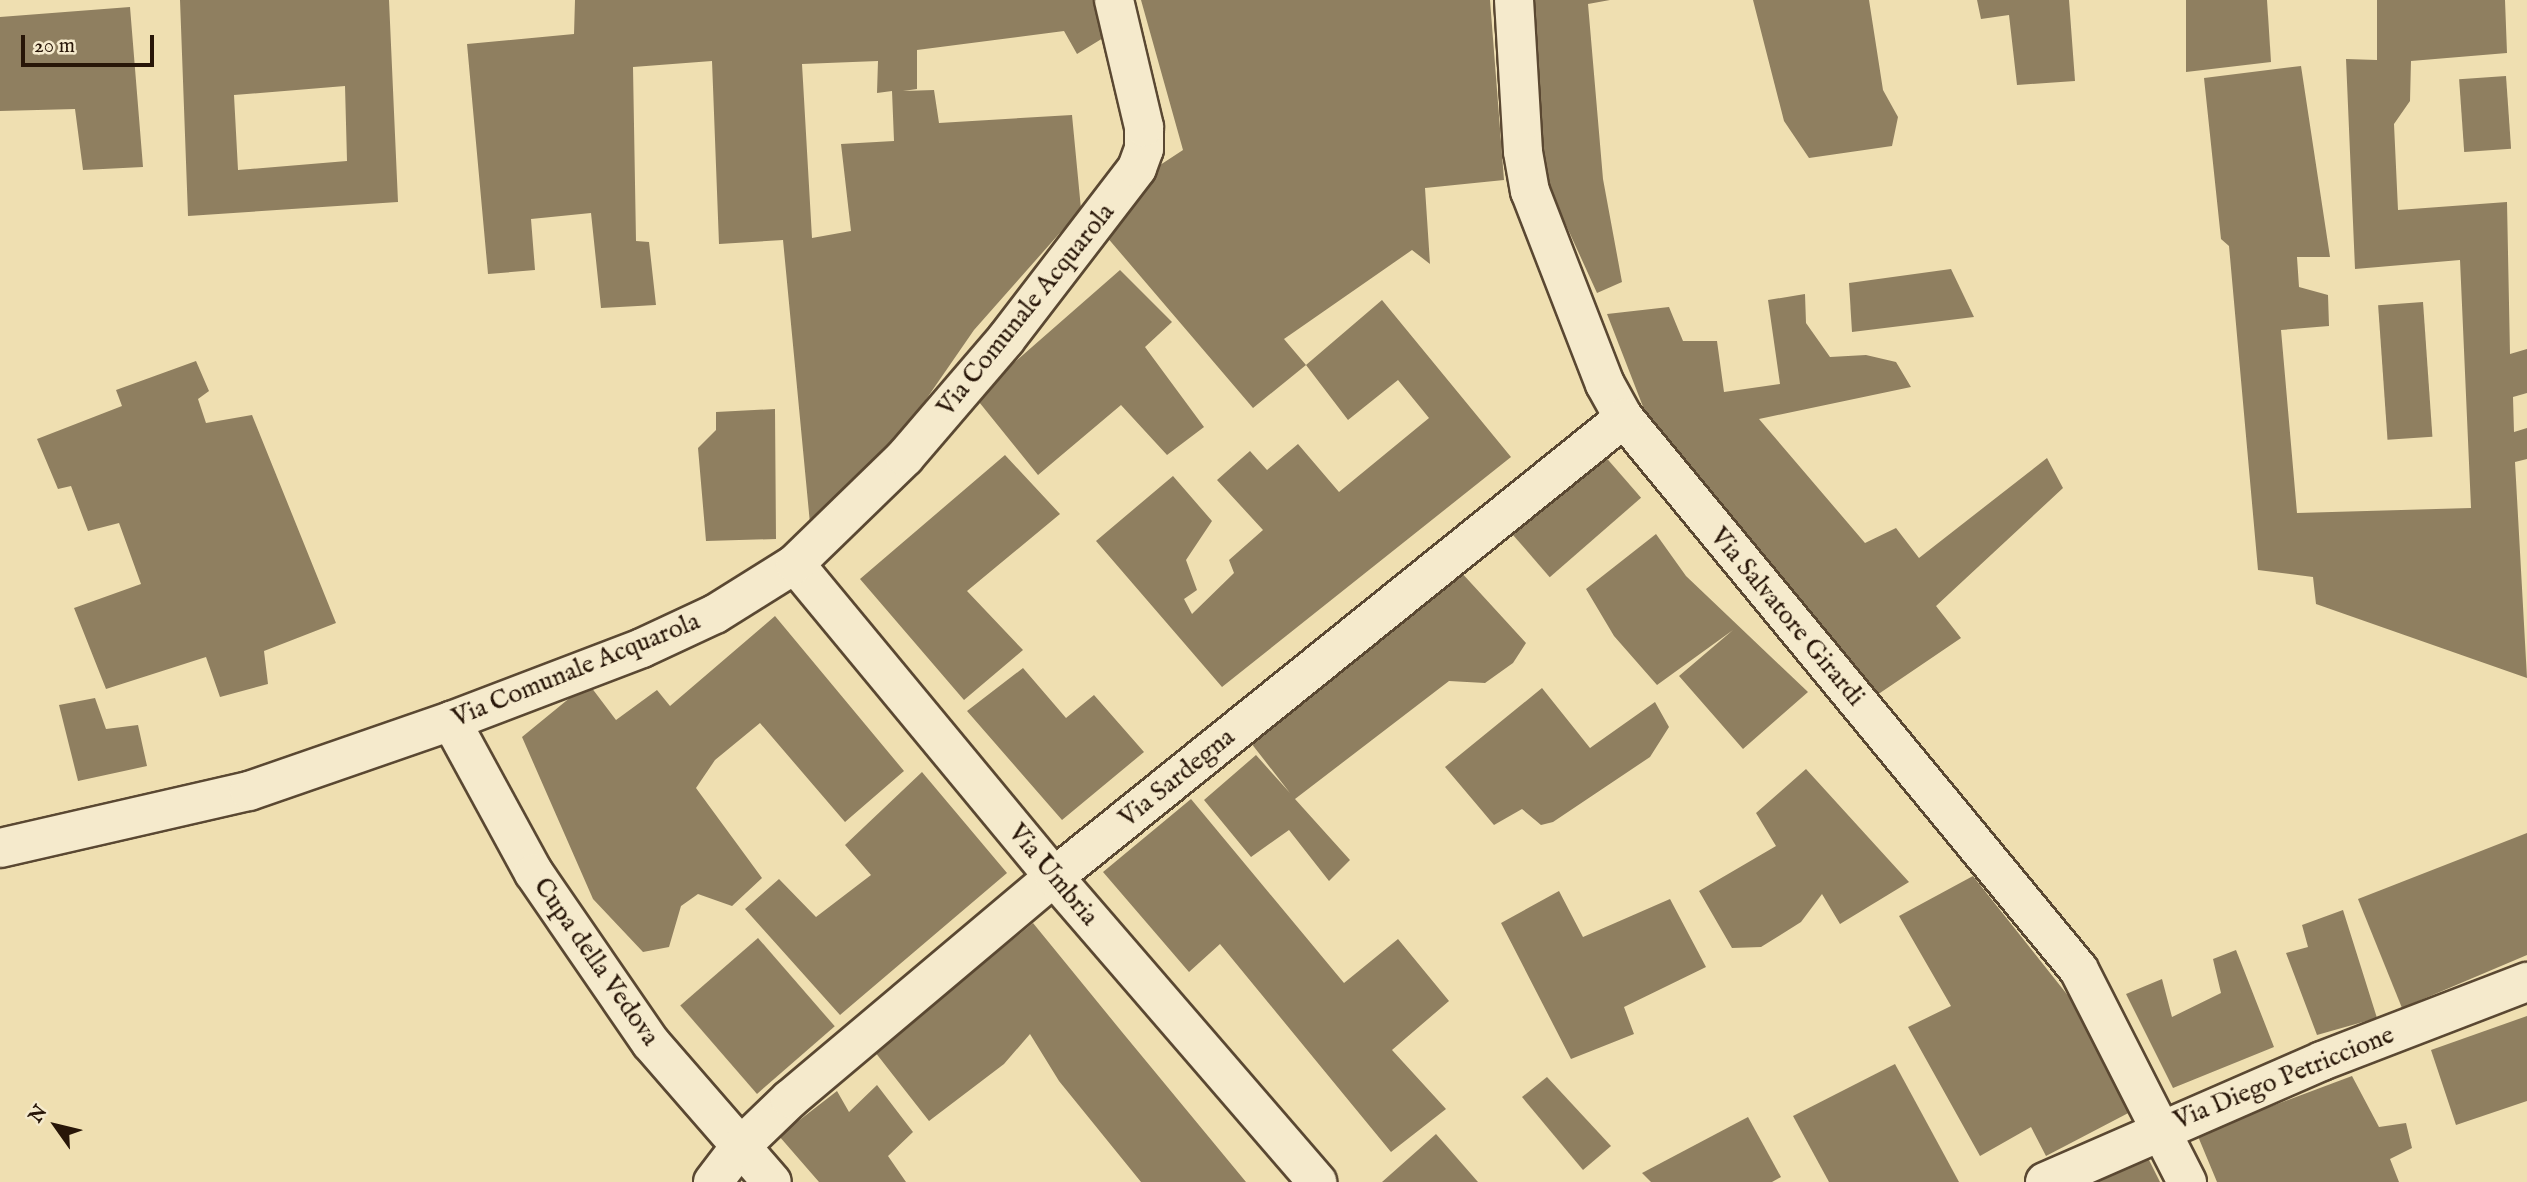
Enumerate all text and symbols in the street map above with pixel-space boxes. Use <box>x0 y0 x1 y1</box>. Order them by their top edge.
scale bar <box>24 21 158 65</box>
text: 20 m <box>34 33 75 60</box>
street label: Via Comunale Acquarola <box>931 197 1121 423</box>
street label: Via Salvatore Girardi <box>1703 521 1871 713</box>
street label: Via Comunale Acquarola <box>447 606 705 734</box>
street label: Via Sardegna <box>1113 722 1241 834</box>
street label: Via Umbria <box>1001 818 1105 932</box>
street label: Cupa della Vedova <box>526 872 666 1052</box>
street label: Via Diego Petriccione <box>2169 1020 2399 1136</box>
north arrow <box>21 1091 91 1161</box>
text: N <box>24 1101 53 1128</box>

